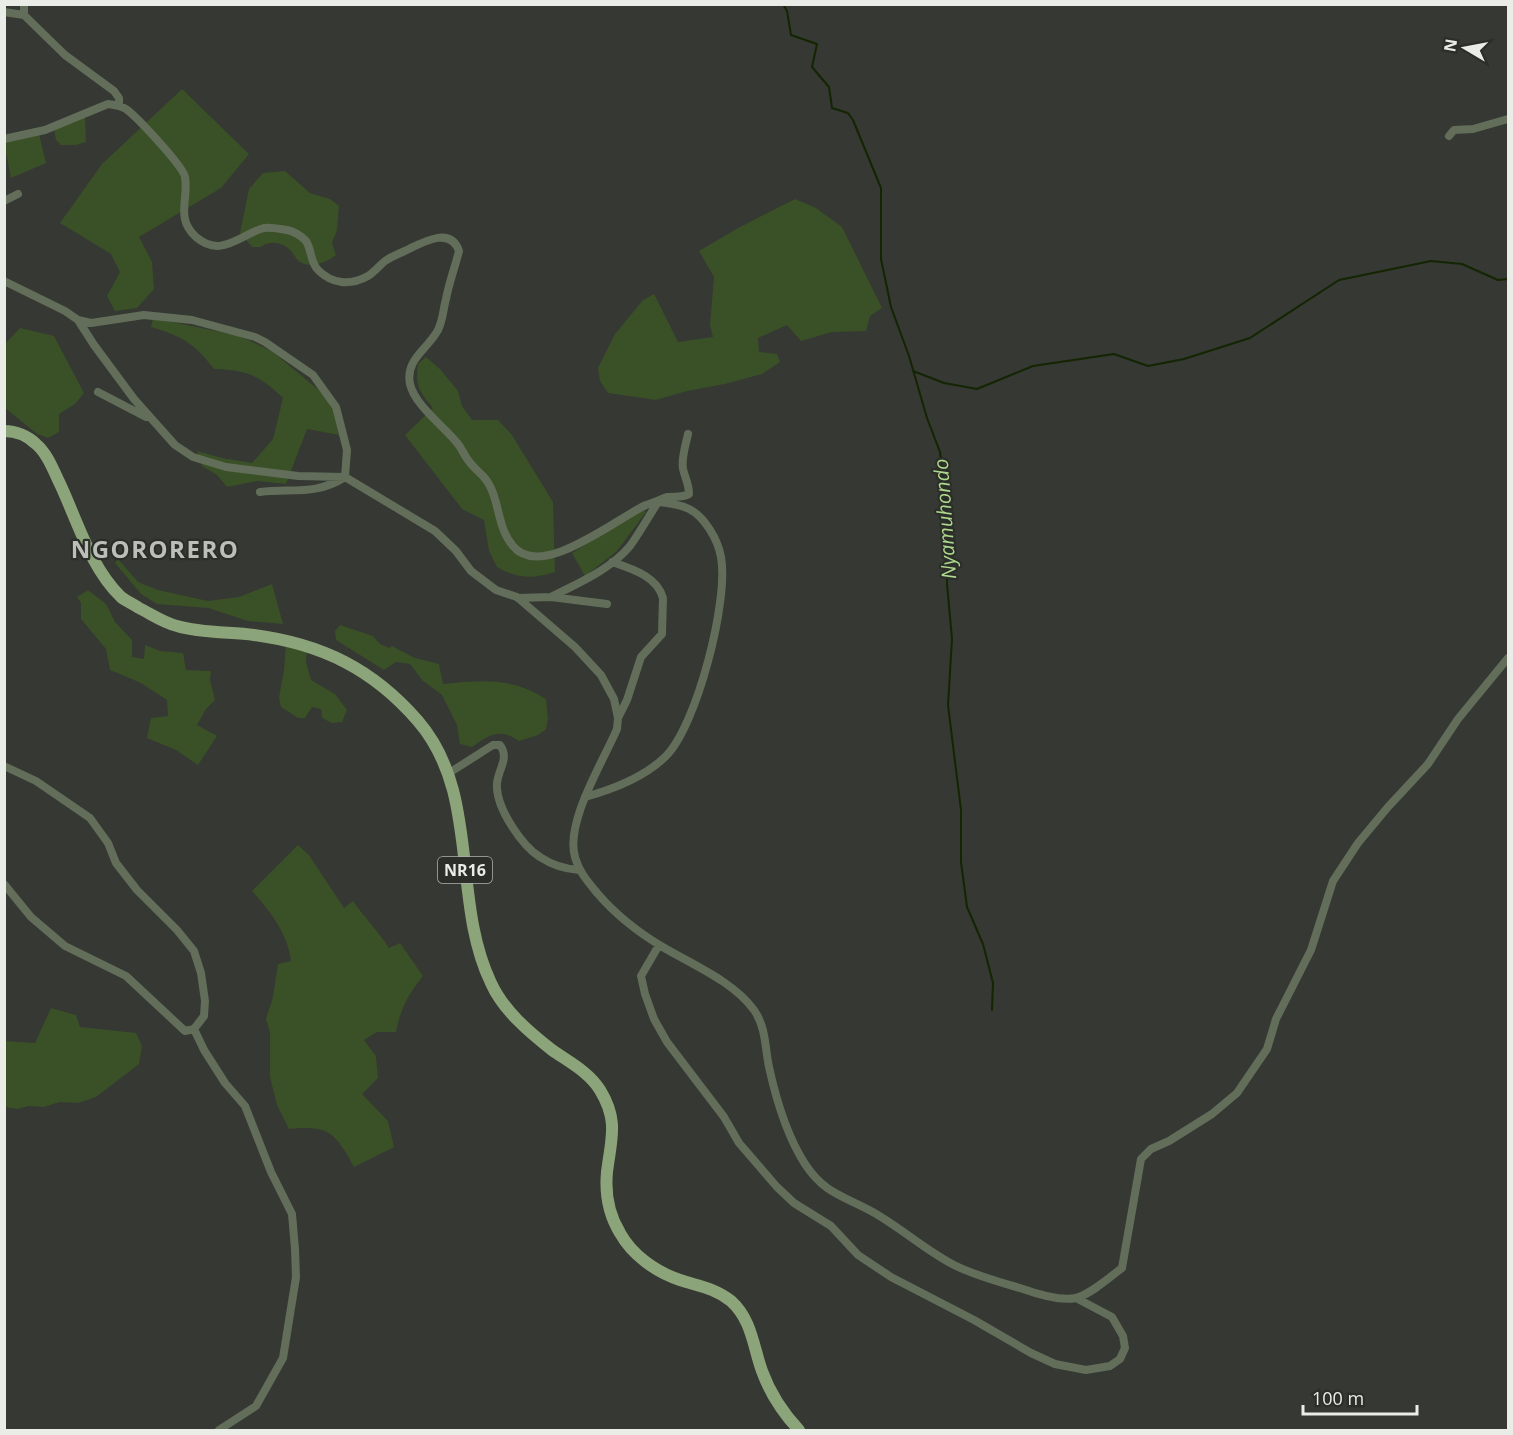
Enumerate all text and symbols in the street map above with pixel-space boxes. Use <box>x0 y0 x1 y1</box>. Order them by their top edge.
north arrow <box>1435 18 1495 78</box>
text: N <box>1438 37 1462 54</box>
water label: Nyamuhondo <box>927 458 962 580</box>
district label: NGORORERO <box>71 532 239 565</box>
road number: NR16 <box>438 857 492 883</box>
scale bar <box>1303 1378 1417 1416</box>
text: 100 m <box>1312 1386 1364 1410</box>

